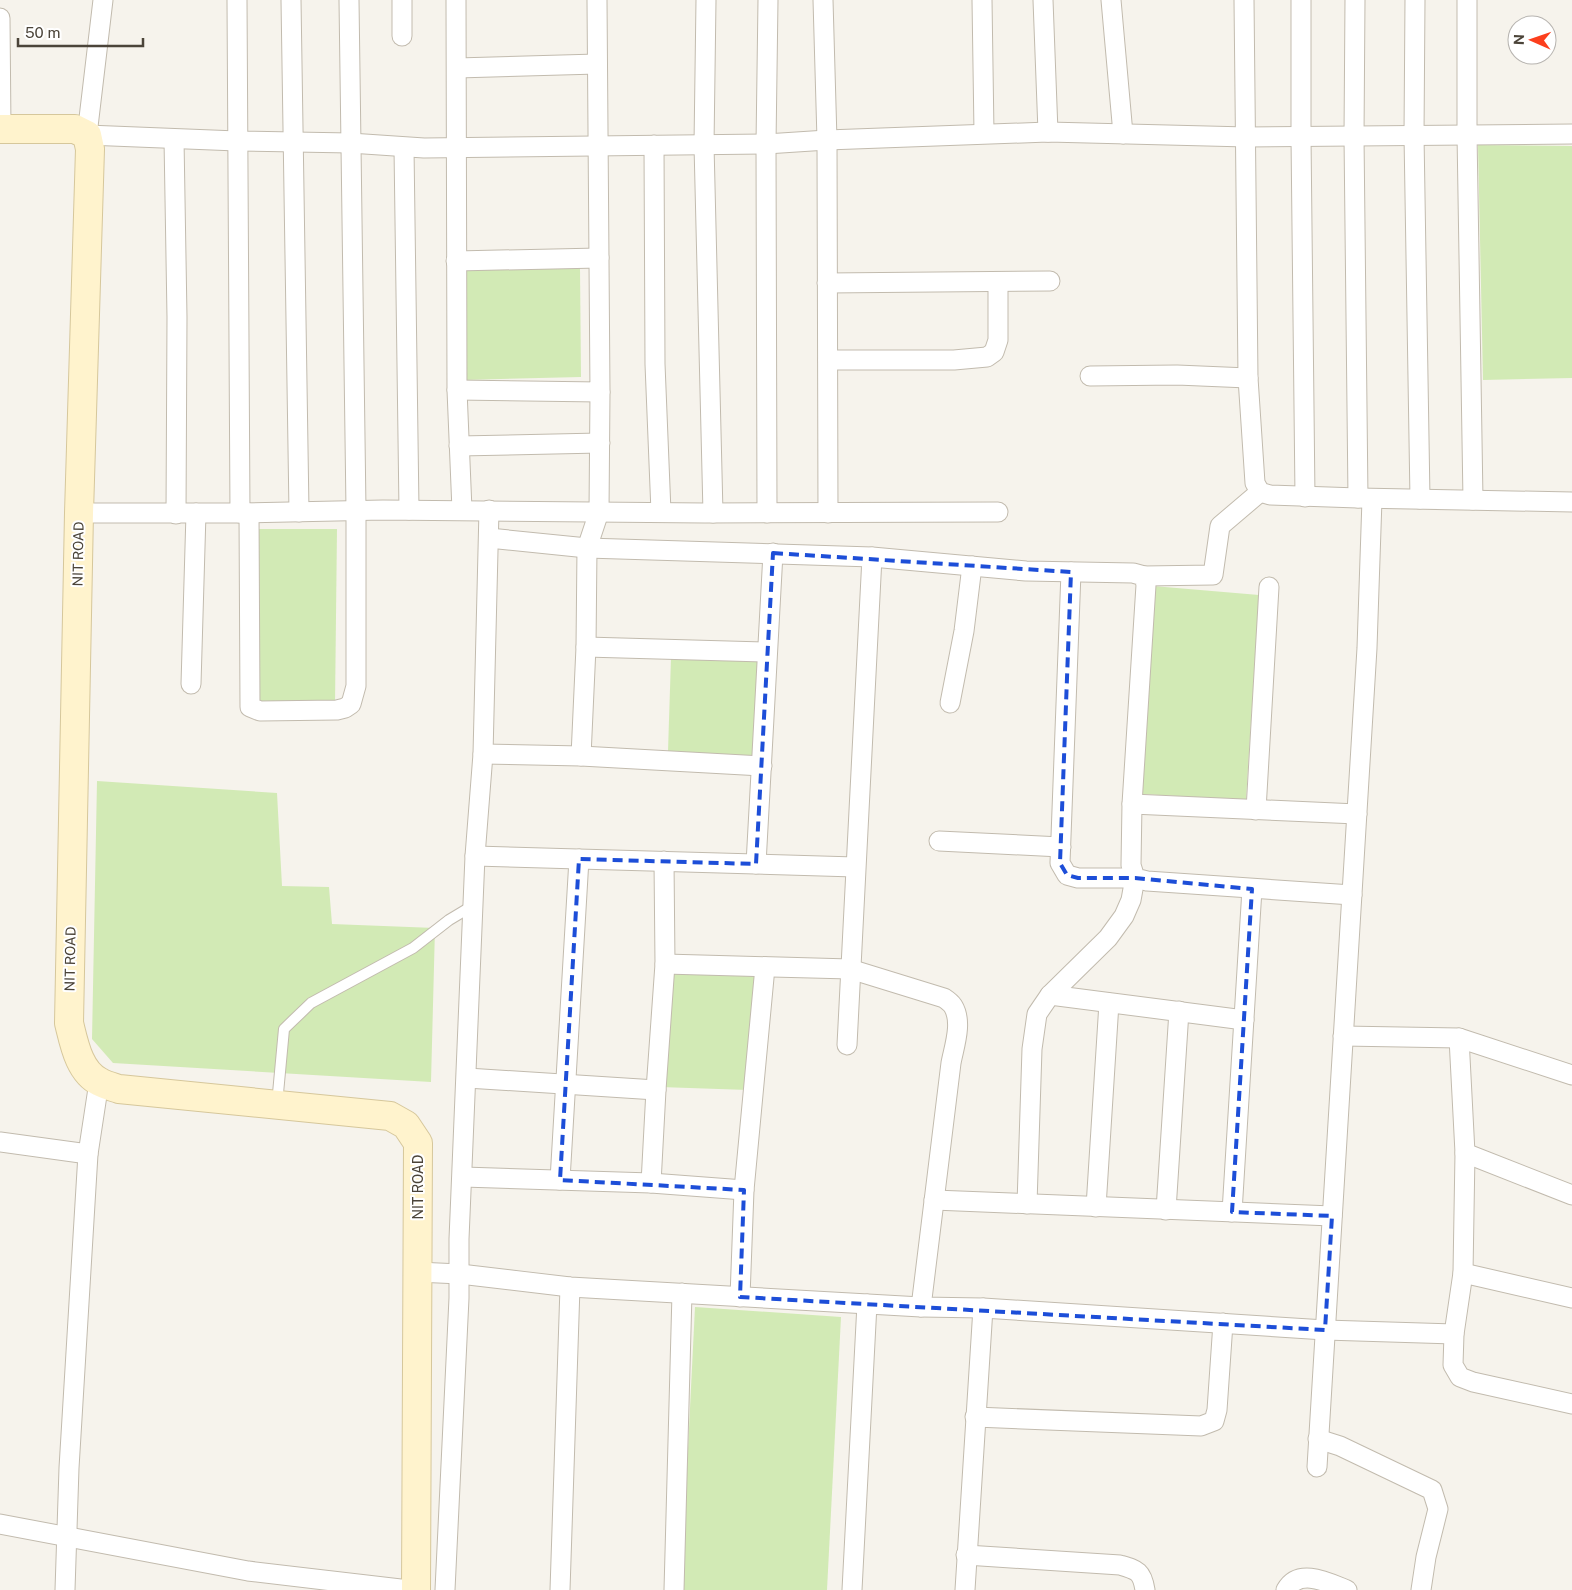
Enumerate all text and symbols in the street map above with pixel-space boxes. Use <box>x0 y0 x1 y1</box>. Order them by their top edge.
scale bar <box>18 15 142 47</box>
north arrow <box>1507 15 1557 65</box>
text: 50 m <box>25 24 60 41</box>
text: N <box>1511 34 1527 45</box>
street label: NIT ROAD <box>69 521 87 587</box>
street label: NIT ROAD <box>61 926 79 992</box>
street label: NIT ROAD <box>410 1155 426 1220</box>

